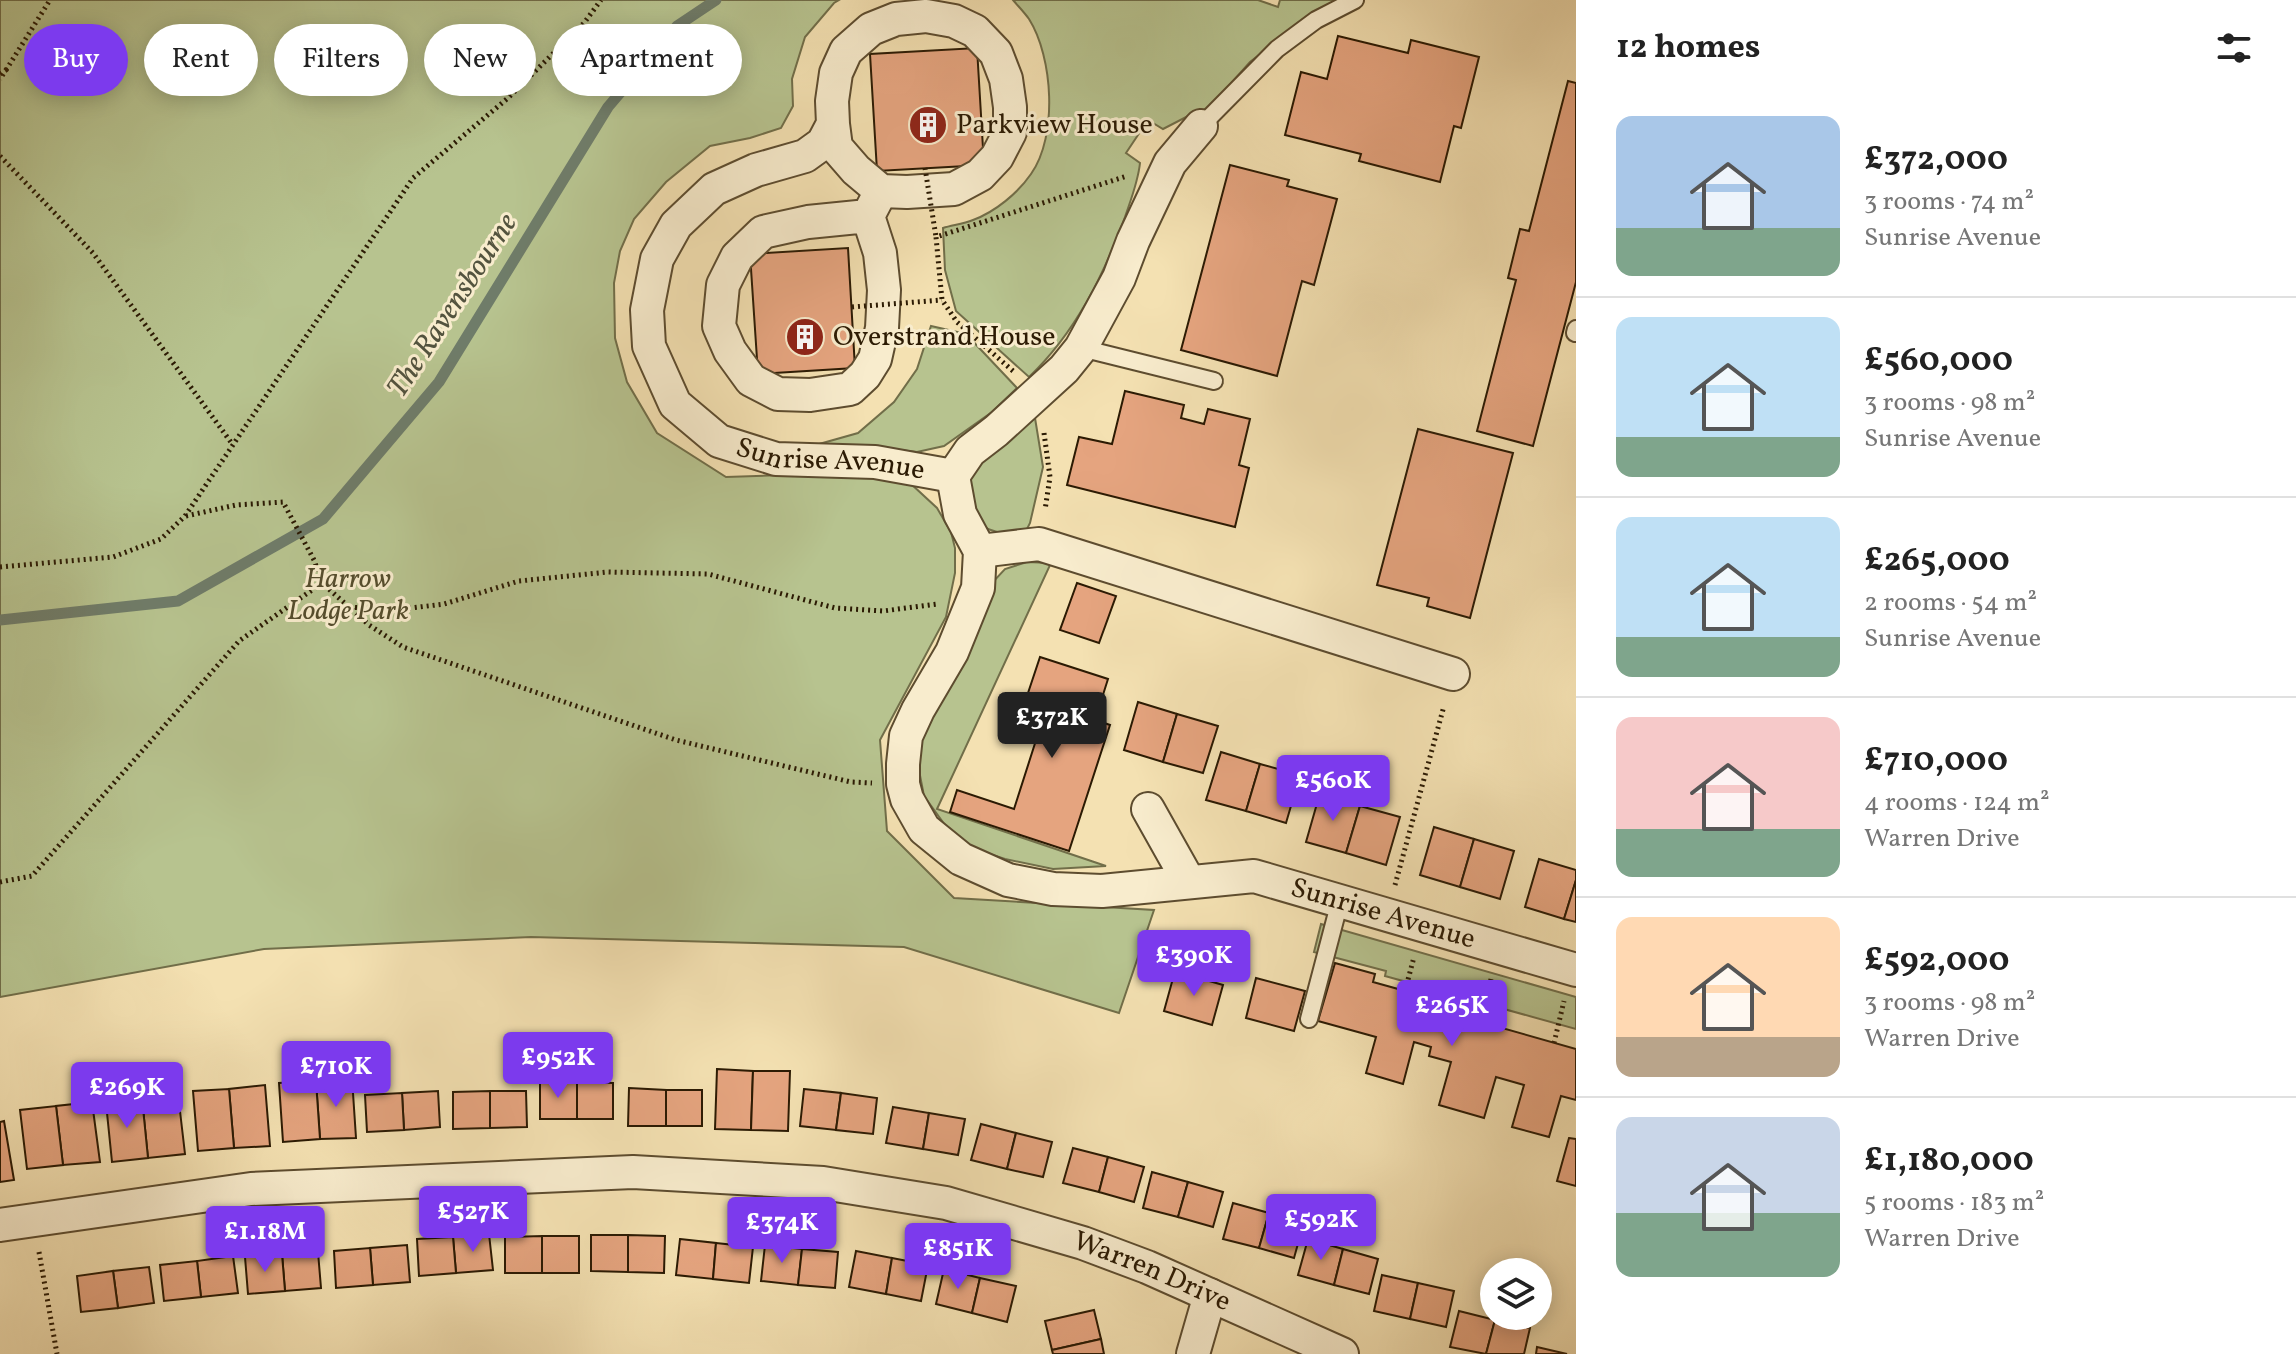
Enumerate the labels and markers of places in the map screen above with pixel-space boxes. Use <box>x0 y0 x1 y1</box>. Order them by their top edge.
building icon: Parkview House <box>907 104 949 146</box>
place label: Parkview House <box>956 106 1153 145</box>
building icon: Overstrand House <box>784 316 826 358</box>
place label: Overstrand House <box>833 318 1056 357</box>
pin: £372K <box>996 692 1108 760</box>
pin: £560K <box>1277 755 1389 823</box>
pin: £390K <box>1138 930 1250 998</box>
pin: £265K <box>1396 980 1508 1048</box>
pin: £952K <box>502 1032 614 1100</box>
pin: £710K <box>280 1041 392 1109</box>
pin: £269K <box>71 1062 183 1130</box>
pin: £527K <box>417 1186 529 1254</box>
pin: £592K <box>1265 1194 1377 1262</box>
pin: £374K <box>726 1197 838 1265</box>
pin: £1.18M <box>200 1206 330 1274</box>
pin: £851K <box>902 1223 1014 1291</box>

